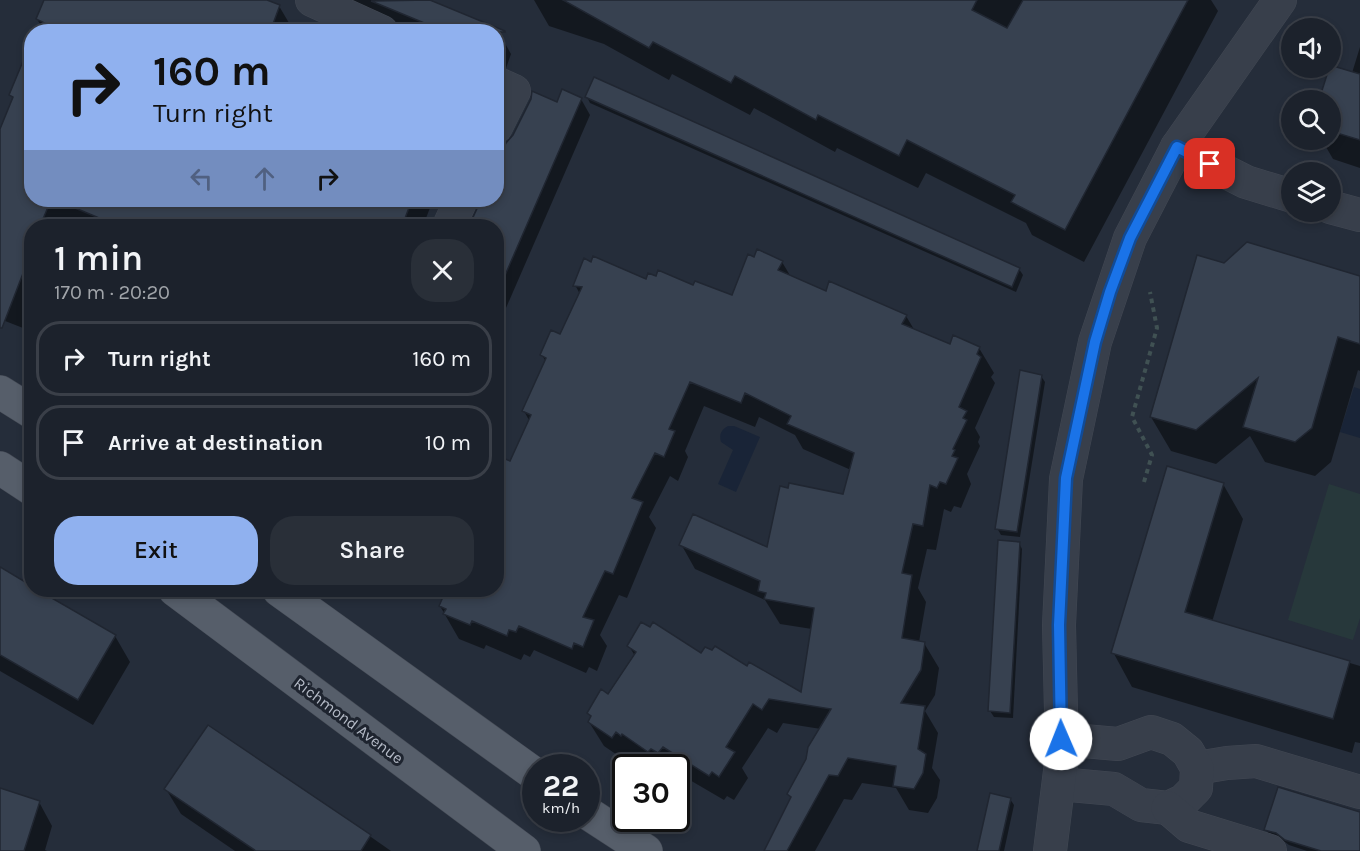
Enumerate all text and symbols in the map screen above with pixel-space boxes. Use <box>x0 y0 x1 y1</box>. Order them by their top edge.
map controls <box>1281 18 1341 222</box>
button: sound <box>1281 18 1341 78</box>
text: 160 m <box>153 46 271 96</box>
icon: right <box>54 48 132 126</box>
button: search <box>1281 90 1341 150</box>
text: Turn right <box>153 97 273 129</box>
pin <box>1184 138 1235 189</box>
icon: arrive <box>1193 147 1226 180</box>
icon: left <box>185 162 218 195</box>
icon: ahead <box>248 162 281 195</box>
icon: right <box>311 162 344 195</box>
button: layers <box>1281 162 1341 222</box>
text: 1 min <box>54 237 143 279</box>
button: close <box>411 239 474 302</box>
text: 170 m · 20:20 <box>54 281 170 304</box>
icon: right <box>57 342 90 375</box>
text: Turn right <box>108 346 211 372</box>
text: 160 m <box>412 346 471 372</box>
icon: arrive <box>57 426 90 459</box>
text: Arrive at destination <box>108 430 323 456</box>
text: 10 m <box>425 430 471 456</box>
button: Exit <box>54 516 258 585</box>
button: Share <box>270 516 474 585</box>
street label: Richmond Avenue <box>290 673 407 768</box>
position arrow <box>1029 707 1093 771</box>
speed limit sign: 30 <box>612 754 690 832</box>
text: 22 <box>543 768 579 804</box>
text: km/h <box>542 799 580 817</box>

